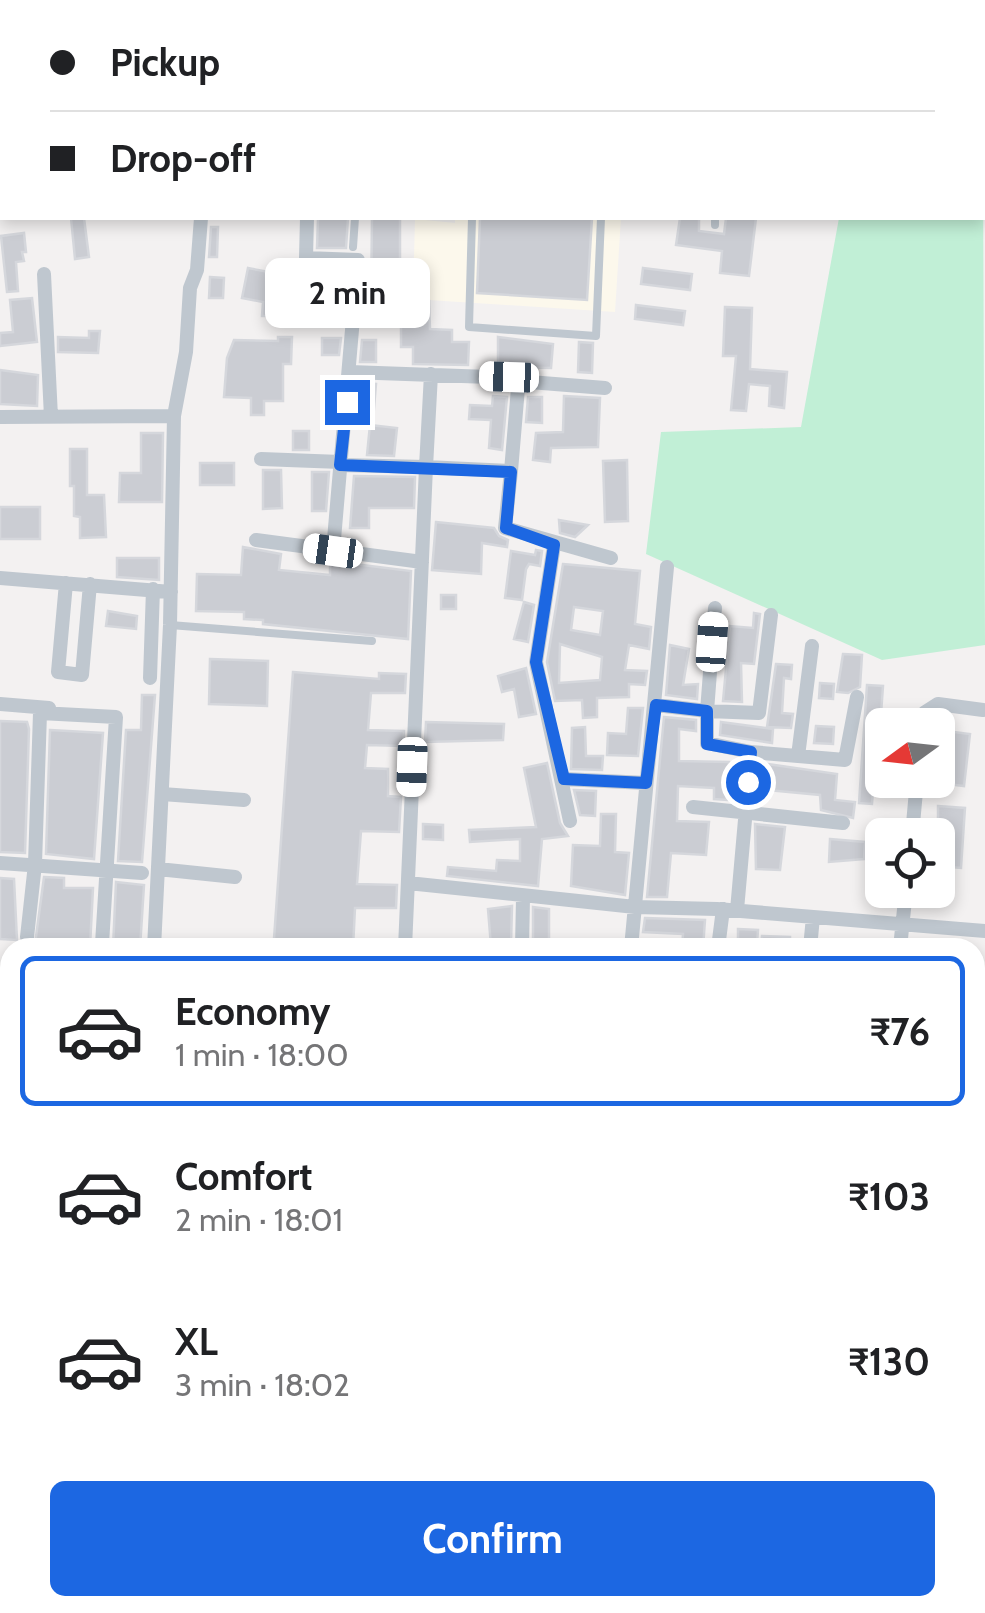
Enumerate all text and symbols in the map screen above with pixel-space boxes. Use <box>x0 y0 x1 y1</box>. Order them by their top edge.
text: Pickup <box>110 39 220 86</box>
text: Drop-off <box>110 135 256 182</box>
callout: 2 min <box>264 257 430 327</box>
text: 2 min <box>309 273 386 312</box>
car <box>478 361 540 393</box>
route end <box>325 380 370 425</box>
car <box>301 532 365 570</box>
car <box>695 611 729 673</box>
north arrow <box>865 708 955 798</box>
map controls <box>865 708 955 908</box>
car <box>396 736 428 798</box>
route start <box>726 760 771 805</box>
button: locate <box>865 818 955 908</box>
icon: car <box>55 986 145 1076</box>
text: Economy <box>175 988 330 1035</box>
text: ₹76 <box>869 1008 930 1055</box>
text: 1 min · 18:00 <box>175 1035 349 1074</box>
icon: car <box>55 1151 145 1241</box>
text: Comfort <box>175 1153 312 1200</box>
text: ₹103 <box>848 1173 930 1220</box>
text: 2 min · 18:01 <box>175 1200 343 1239</box>
icon: car <box>55 1316 145 1406</box>
text: XL <box>175 1318 218 1365</box>
text: ₹130 <box>848 1338 930 1385</box>
text: 3 min · 18:02 <box>175 1365 350 1404</box>
button: Confirm <box>50 1481 935 1596</box>

